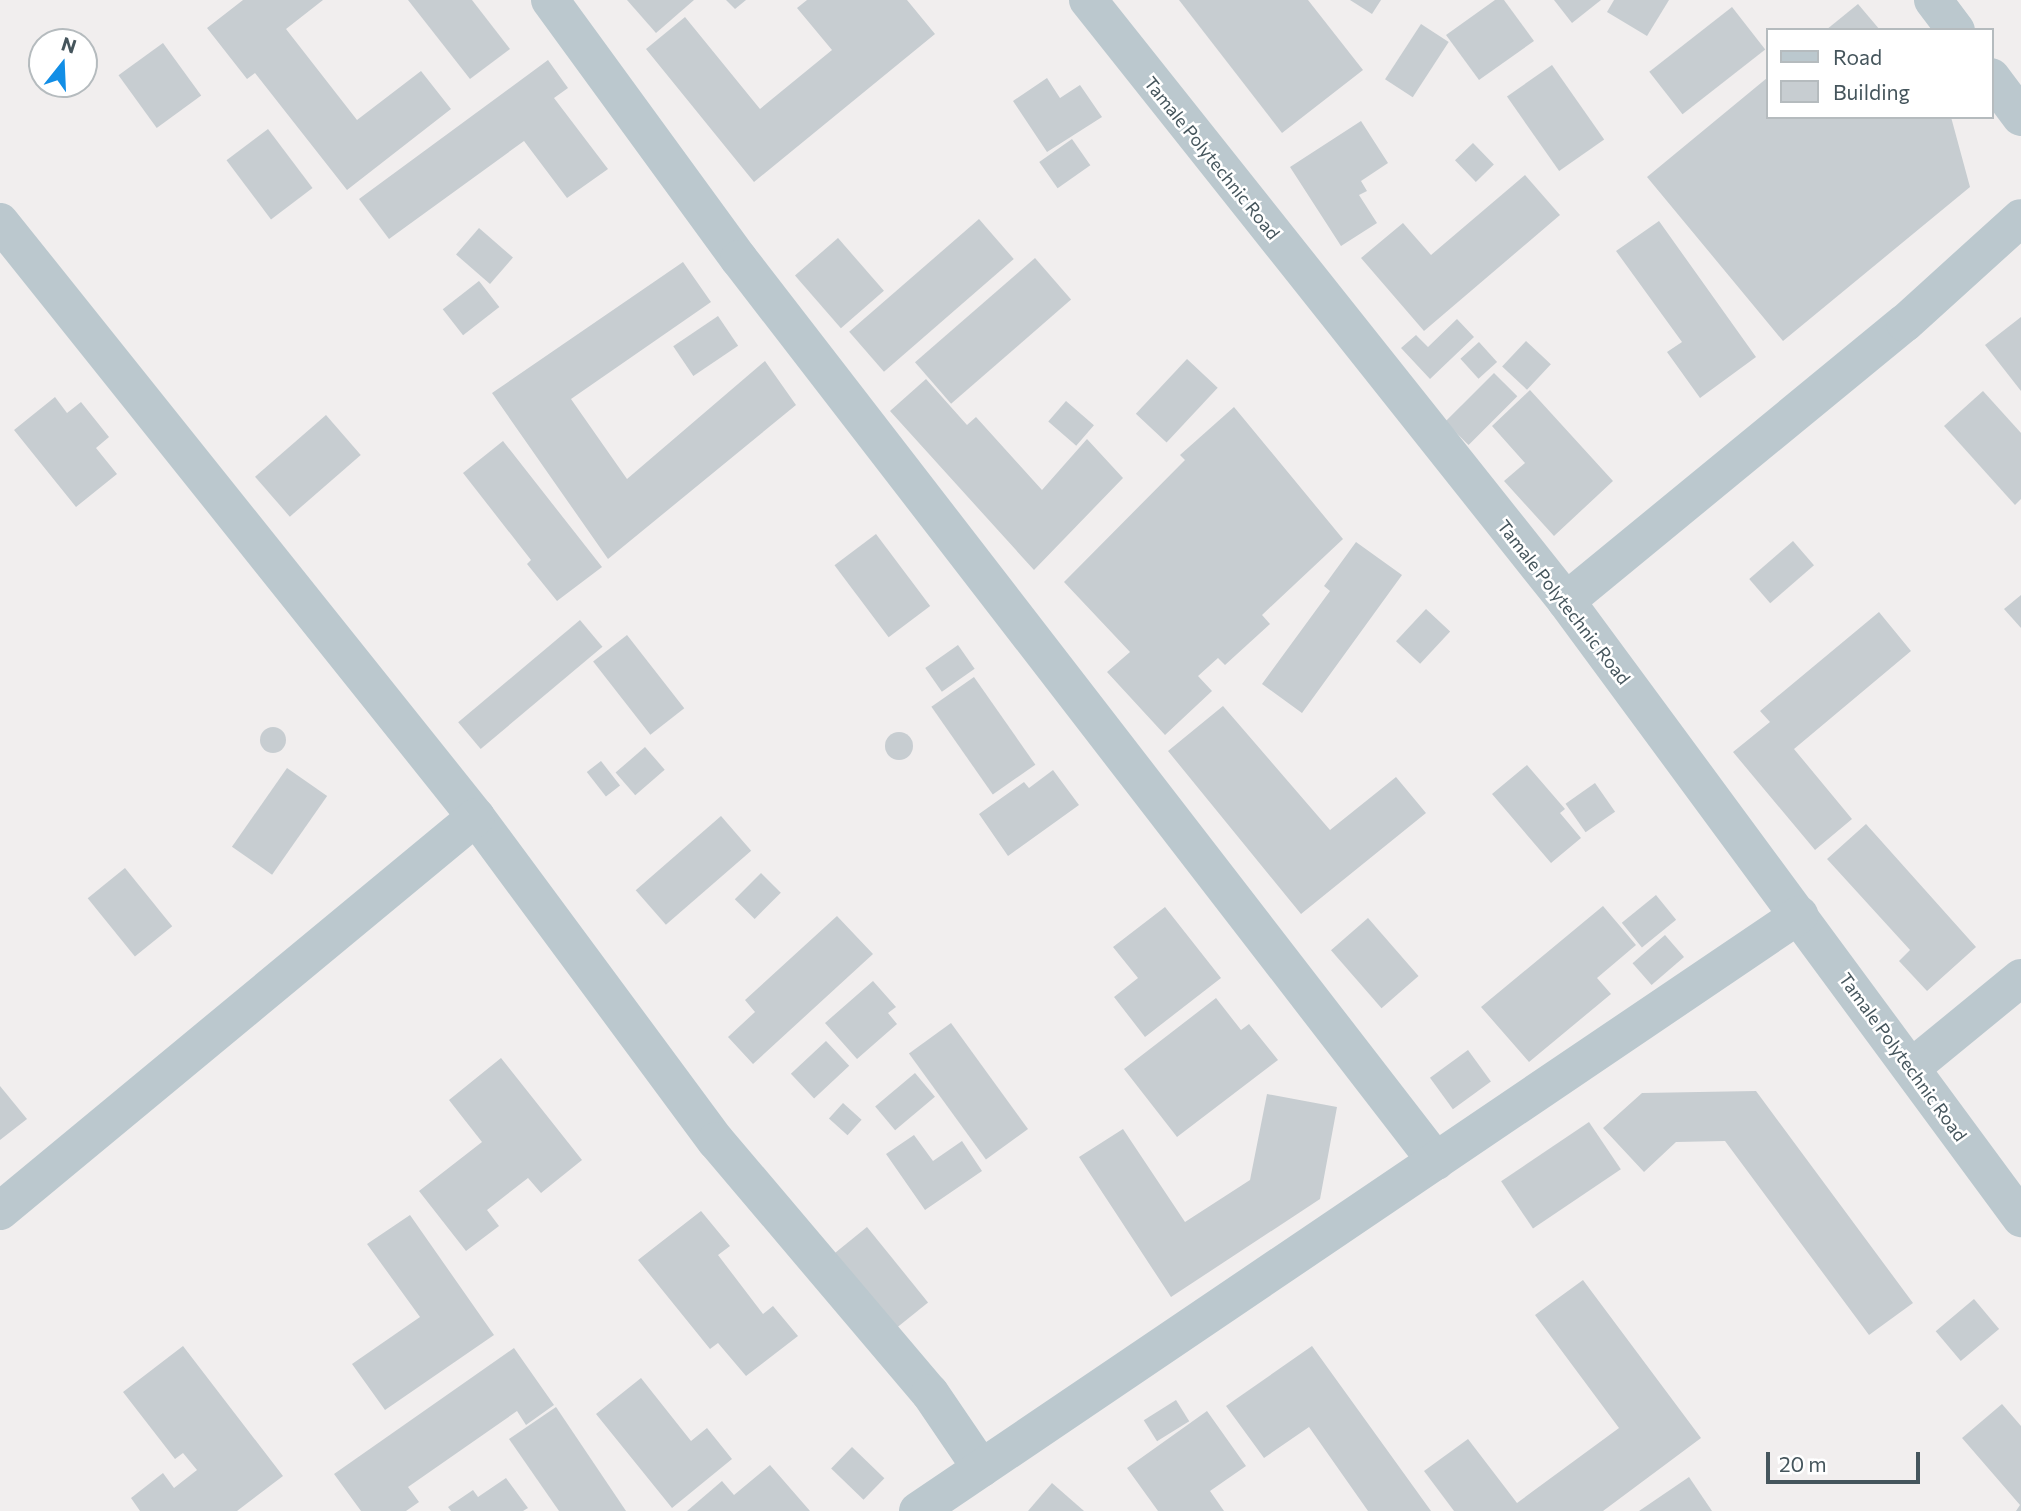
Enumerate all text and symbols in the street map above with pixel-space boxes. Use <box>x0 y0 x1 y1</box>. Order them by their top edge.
north arrow <box>28 28 98 98</box>
legend <box>1766 28 1993 119</box>
text: N <box>59 31 79 58</box>
text: Road <box>1833 44 1882 69</box>
street label: Tamale Polytechnic Road <box>1140 72 1284 244</box>
text: Building <box>1833 79 1910 104</box>
street label: Tamale Polytechnic Road <box>1493 515 1635 689</box>
street label: Tamale Polytechnic Road <box>1835 969 1971 1145</box>
scale bar <box>1769 1438 1923 1482</box>
text: 20 m <box>1779 1451 1827 1476</box>

